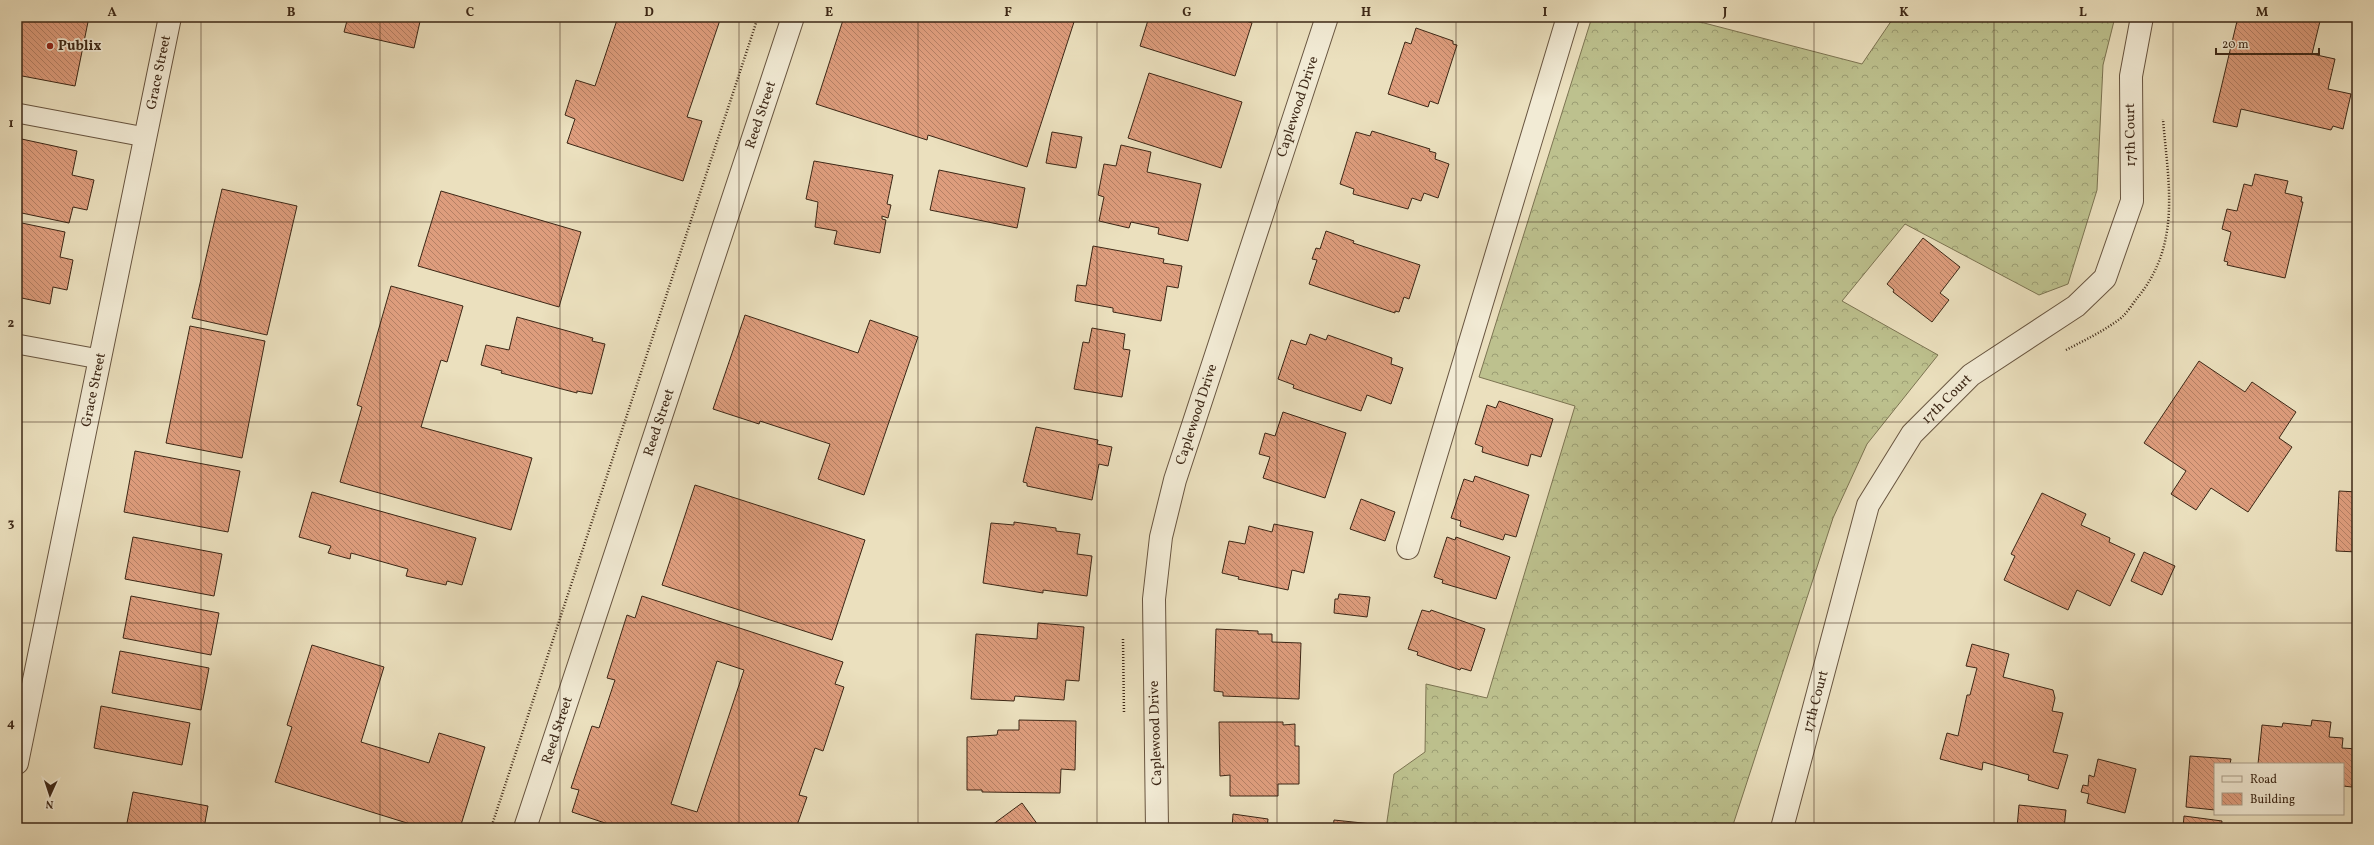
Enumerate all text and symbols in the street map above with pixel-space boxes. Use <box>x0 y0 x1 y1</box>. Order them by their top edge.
text: A <box>107 4 117 22</box>
text: B <box>287 4 296 22</box>
text: C <box>466 4 474 22</box>
text: D <box>644 4 654 22</box>
text: E <box>825 4 833 22</box>
text: F <box>1004 4 1012 22</box>
text: G <box>1182 4 1192 22</box>
text: H <box>1361 4 1371 22</box>
text: I <box>1543 4 1548 22</box>
text: J <box>1722 4 1728 22</box>
text: K <box>1899 4 1909 22</box>
text: L <box>2079 4 2087 22</box>
text: M <box>2256 4 2269 22</box>
scale bar <box>2216 30 2319 56</box>
street label: Grace Street <box>142 33 176 111</box>
place label: Publix <box>58 37 102 56</box>
text: 20 m <box>2222 37 2249 53</box>
marker: Publix <box>45 41 55 51</box>
street label: Caplewood Drive <box>1272 53 1323 160</box>
street label: Reed Street <box>741 79 781 151</box>
street label: 17th Court <box>2121 103 2141 167</box>
text: 1 <box>8 115 14 133</box>
text: 2 <box>8 315 15 333</box>
street label: Grace Street <box>77 351 110 429</box>
street label: Caplewood Drive <box>1171 361 1222 468</box>
street label: 17th Court <box>1918 370 1976 428</box>
street label: Reed Street <box>639 386 679 459</box>
text: 3 <box>8 515 15 533</box>
street label: 17th Court <box>1798 668 1833 735</box>
street label: Caplewood Drive <box>1145 680 1167 786</box>
street label: Reed Street <box>537 694 577 766</box>
text: 4 <box>7 715 15 733</box>
legend <box>2214 763 2344 815</box>
text: Road <box>2250 772 2277 788</box>
north arrow <box>30 775 70 815</box>
text: Building <box>2250 792 2295 808</box>
text: N <box>45 796 54 811</box>

